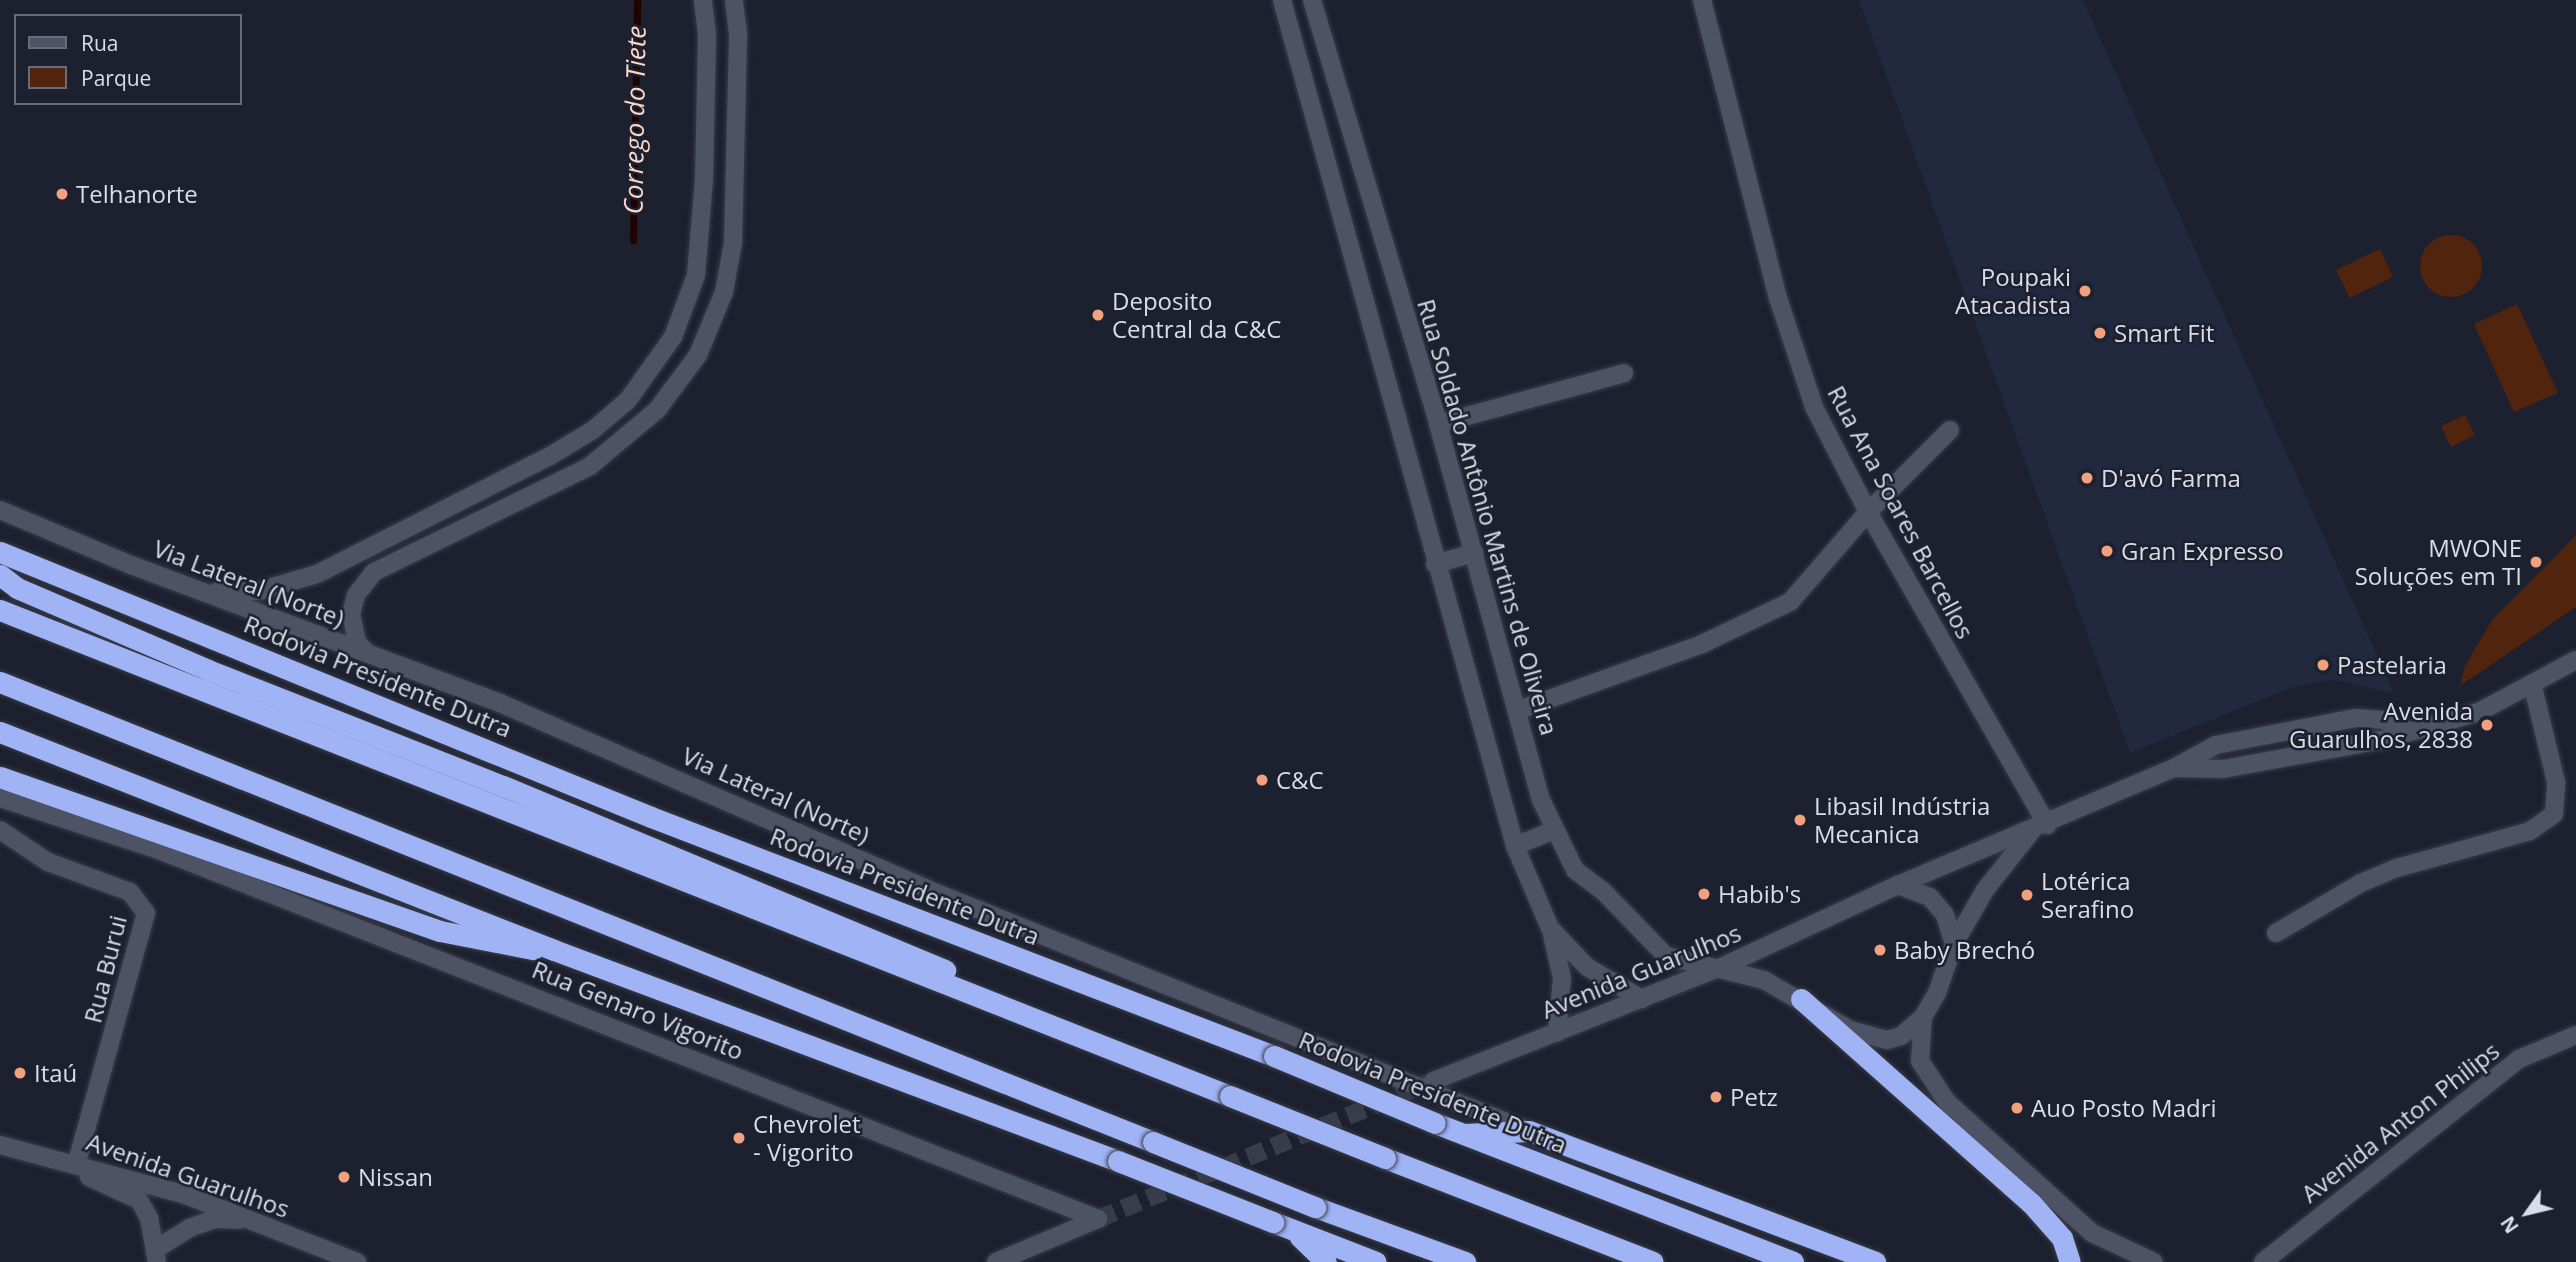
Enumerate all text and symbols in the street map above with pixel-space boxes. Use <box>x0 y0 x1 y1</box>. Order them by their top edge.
legend <box>14 14 242 105</box>
water label: Corrego do Tiete <box>618 25 652 215</box>
text: Rua <box>81 29 119 57</box>
text: Parque <box>81 64 151 92</box>
place label: Telhanorte <box>76 180 198 208</box>
marker: Telhanorte <box>54 186 70 202</box>
place label: Poupaki Atacadista <box>1955 263 2071 319</box>
marker: Poupaki Atacadista <box>2077 283 2093 299</box>
place label: Deposito Central da C&C <box>1112 287 1281 343</box>
street label: Rua Soldado Antônio Martins de Oliveira <box>1412 296 1564 738</box>
marker: Deposito Central da C&C <box>1090 307 1106 323</box>
place label: Smart Fit <box>2114 319 2214 347</box>
marker: Smart Fit <box>2092 325 2108 341</box>
street label: Rua Ana Soares Barcellos <box>1822 381 1980 643</box>
place label: D'avó Farma <box>2101 464 2241 492</box>
marker: D'avó Farma <box>2079 470 2095 486</box>
street label: Via Lateral (Norte) <box>150 533 348 633</box>
place label: MWONE Soluções em TI <box>2355 534 2522 590</box>
place label: Gran Expresso <box>2121 537 2284 565</box>
marker: Gran Expresso <box>2099 543 2115 559</box>
marker: MWONE Soluções em TI <box>2528 554 2544 570</box>
street label: Rodovia Presidente Dutra <box>240 609 516 743</box>
place label: Pastelaria <box>2337 651 2447 679</box>
marker: Pastelaria <box>2315 657 2331 673</box>
place label: Avenida Guarulhos, 2838 <box>2289 697 2473 753</box>
marker: Avenida Guarulhos, 2838 <box>2479 717 2495 733</box>
street label: Via Lateral (Norte) <box>678 741 874 849</box>
place label: C&C <box>1276 766 1324 794</box>
marker: C&C <box>1254 772 1270 788</box>
place label: Libasil Indústria Mecanica <box>1814 792 1990 848</box>
marker: Libasil Indústria Mecanica <box>1792 812 1808 828</box>
street label: Rodovia Presidente Dutra <box>766 821 1044 951</box>
place label: Lotérica Serafino <box>2041 867 2134 923</box>
place label: Habib's <box>1718 880 1801 908</box>
marker: Habib's <box>1696 886 1712 902</box>
marker: Lotérica Serafino <box>2019 887 2035 903</box>
street label: Rua Burui <box>78 912 132 1026</box>
street label: Avenida Guarulhos <box>1537 918 1745 1024</box>
place label: Baby Brechó <box>1894 936 2035 964</box>
marker: Baby Brechó <box>1872 942 1888 958</box>
street label: Rua Genaro Vigorito <box>528 954 748 1066</box>
street label: Rodovia Presidente Dutra <box>1295 1025 1571 1159</box>
street label: Avenida Anton Philips <box>2295 1036 2505 1208</box>
place label: Itaú <box>34 1059 77 1087</box>
marker: Itaú <box>12 1065 28 1081</box>
place label: Petz <box>1730 1083 1778 1111</box>
marker: Petz <box>1708 1089 1724 1105</box>
place label: Auo Posto Madri <box>2031 1094 2217 1122</box>
marker: Auo Posto Madri <box>2009 1100 2025 1116</box>
place label: Chevrolet - Vigorito <box>753 1110 861 1166</box>
street label: Avenida Guarulhos <box>83 1127 293 1223</box>
marker: Chevrolet - Vigorito <box>731 1130 747 1146</box>
place label: Nissan <box>358 1163 433 1191</box>
marker: Nissan <box>336 1169 352 1185</box>
north arrow <box>2492 1178 2562 1248</box>
text: N <box>2494 1211 2525 1238</box>

